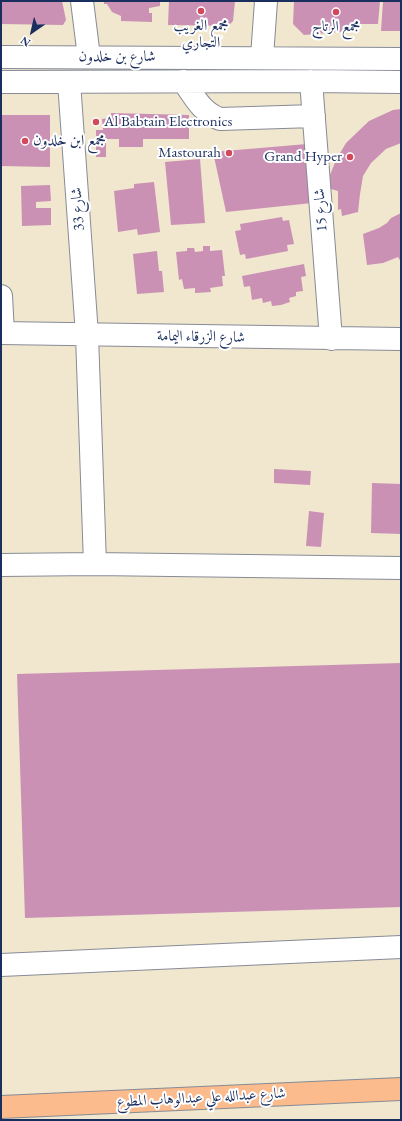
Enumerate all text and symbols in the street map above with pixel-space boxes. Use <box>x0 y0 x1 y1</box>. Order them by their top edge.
marker: مجمع الغريب التجاري <box>196 6 206 16</box>
marker: مجمع الرتاج <box>331 7 341 17</box>
north arrow <box>12 12 52 52</box>
place label: مجمع الغريب التجاري <box>173 17 229 52</box>
place label: مجمع الرتاج <box>312 18 360 36</box>
text: N <box>18 34 33 50</box>
street label: شارع بن خلدون <box>78 48 156 66</box>
place label: Al Babtain Electronics <box>104 113 232 131</box>
marker: Al Babtain Electronics <box>91 117 101 127</box>
place label: مجمع ابن خلدون <box>33 132 106 150</box>
marker: مجمع ابن خلدون <box>20 136 30 146</box>
place label: Mastourah <box>158 144 221 162</box>
marker: Mastourah <box>224 148 234 158</box>
place label: Grand Hyper <box>264 148 342 166</box>
marker: Grand Hyper <box>345 152 355 162</box>
street label: شارع 33 <box>68 187 88 231</box>
street label: شارع 15 <box>311 188 331 232</box>
street label: شارع الزرقاء اليمامة <box>157 327 245 347</box>
street label: شارع عبدالله علي عبدالوهاب المطوع <box>116 1085 286 1111</box>

